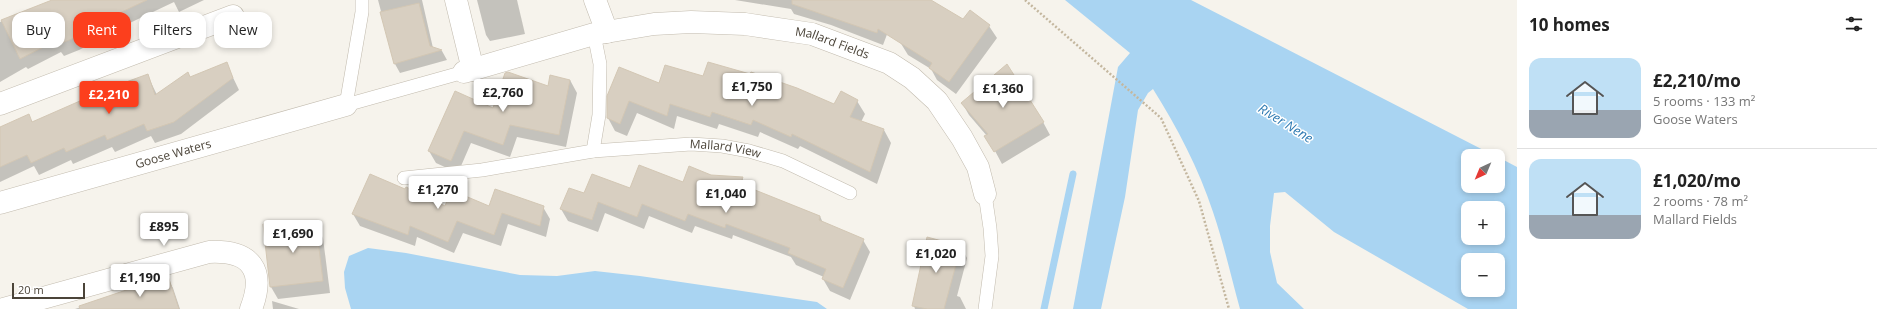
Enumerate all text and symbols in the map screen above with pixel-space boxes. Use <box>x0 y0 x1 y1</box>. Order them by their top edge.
chip: Buy <box>12 12 65 48</box>
chip: Rent <box>73 12 131 48</box>
chip: Filters <box>139 12 206 48</box>
chip: New <box>214 12 272 48</box>
text: 10 homes <box>1529 13 1610 36</box>
icon: filters <box>1843 13 1865 35</box>
street label: Mallard Fields <box>794 23 872 63</box>
text: £2,210/mo <box>1653 69 1741 92</box>
pin: £1,750 <box>719 73 785 107</box>
icon: home <box>1561 74 1609 122</box>
pin: £1,360 <box>970 75 1036 109</box>
text: £1,750 <box>732 77 772 95</box>
pin: £2,760 <box>470 79 536 113</box>
text: £1,360 <box>983 79 1023 97</box>
pin: £2,210 <box>76 81 142 115</box>
text: £2,760 <box>483 83 523 101</box>
text: £2,210 <box>89 85 129 103</box>
text: 5 rooms · 133 m² <box>1653 92 1755 110</box>
water label: River Nene <box>1255 99 1317 147</box>
text: Goose Waters <box>1653 110 1738 128</box>
street label: Goose Waters <box>133 135 213 172</box>
street label: Mallard View <box>689 135 764 162</box>
north arrow <box>1461 149 1505 193</box>
map controls <box>1461 149 1505 297</box>
text: £1,020/mo <box>1653 169 1741 192</box>
icon: home <box>1561 175 1609 223</box>
pin: £1,270 <box>405 176 471 210</box>
text: £1,270 <box>418 180 458 198</box>
pin: £1,040 <box>693 180 759 214</box>
text: £1,040 <box>706 184 746 202</box>
text: 2 rooms · 78 m² <box>1653 192 1748 210</box>
button: + <box>1461 201 1505 245</box>
text: Mallard Fields <box>1653 210 1737 228</box>
pin: £895 <box>140 213 188 247</box>
text: £895 <box>149 217 179 235</box>
pin: £1,690 <box>260 220 326 254</box>
text: £1,690 <box>273 224 313 242</box>
pin: £1,020 <box>903 240 969 274</box>
text: £1,020 <box>916 244 956 262</box>
button: − <box>1461 253 1505 297</box>
pin: £1,190 <box>107 264 173 298</box>
text: £1,190 <box>120 268 160 286</box>
scale bar <box>12 281 85 300</box>
text: 20 m <box>18 282 44 297</box>

